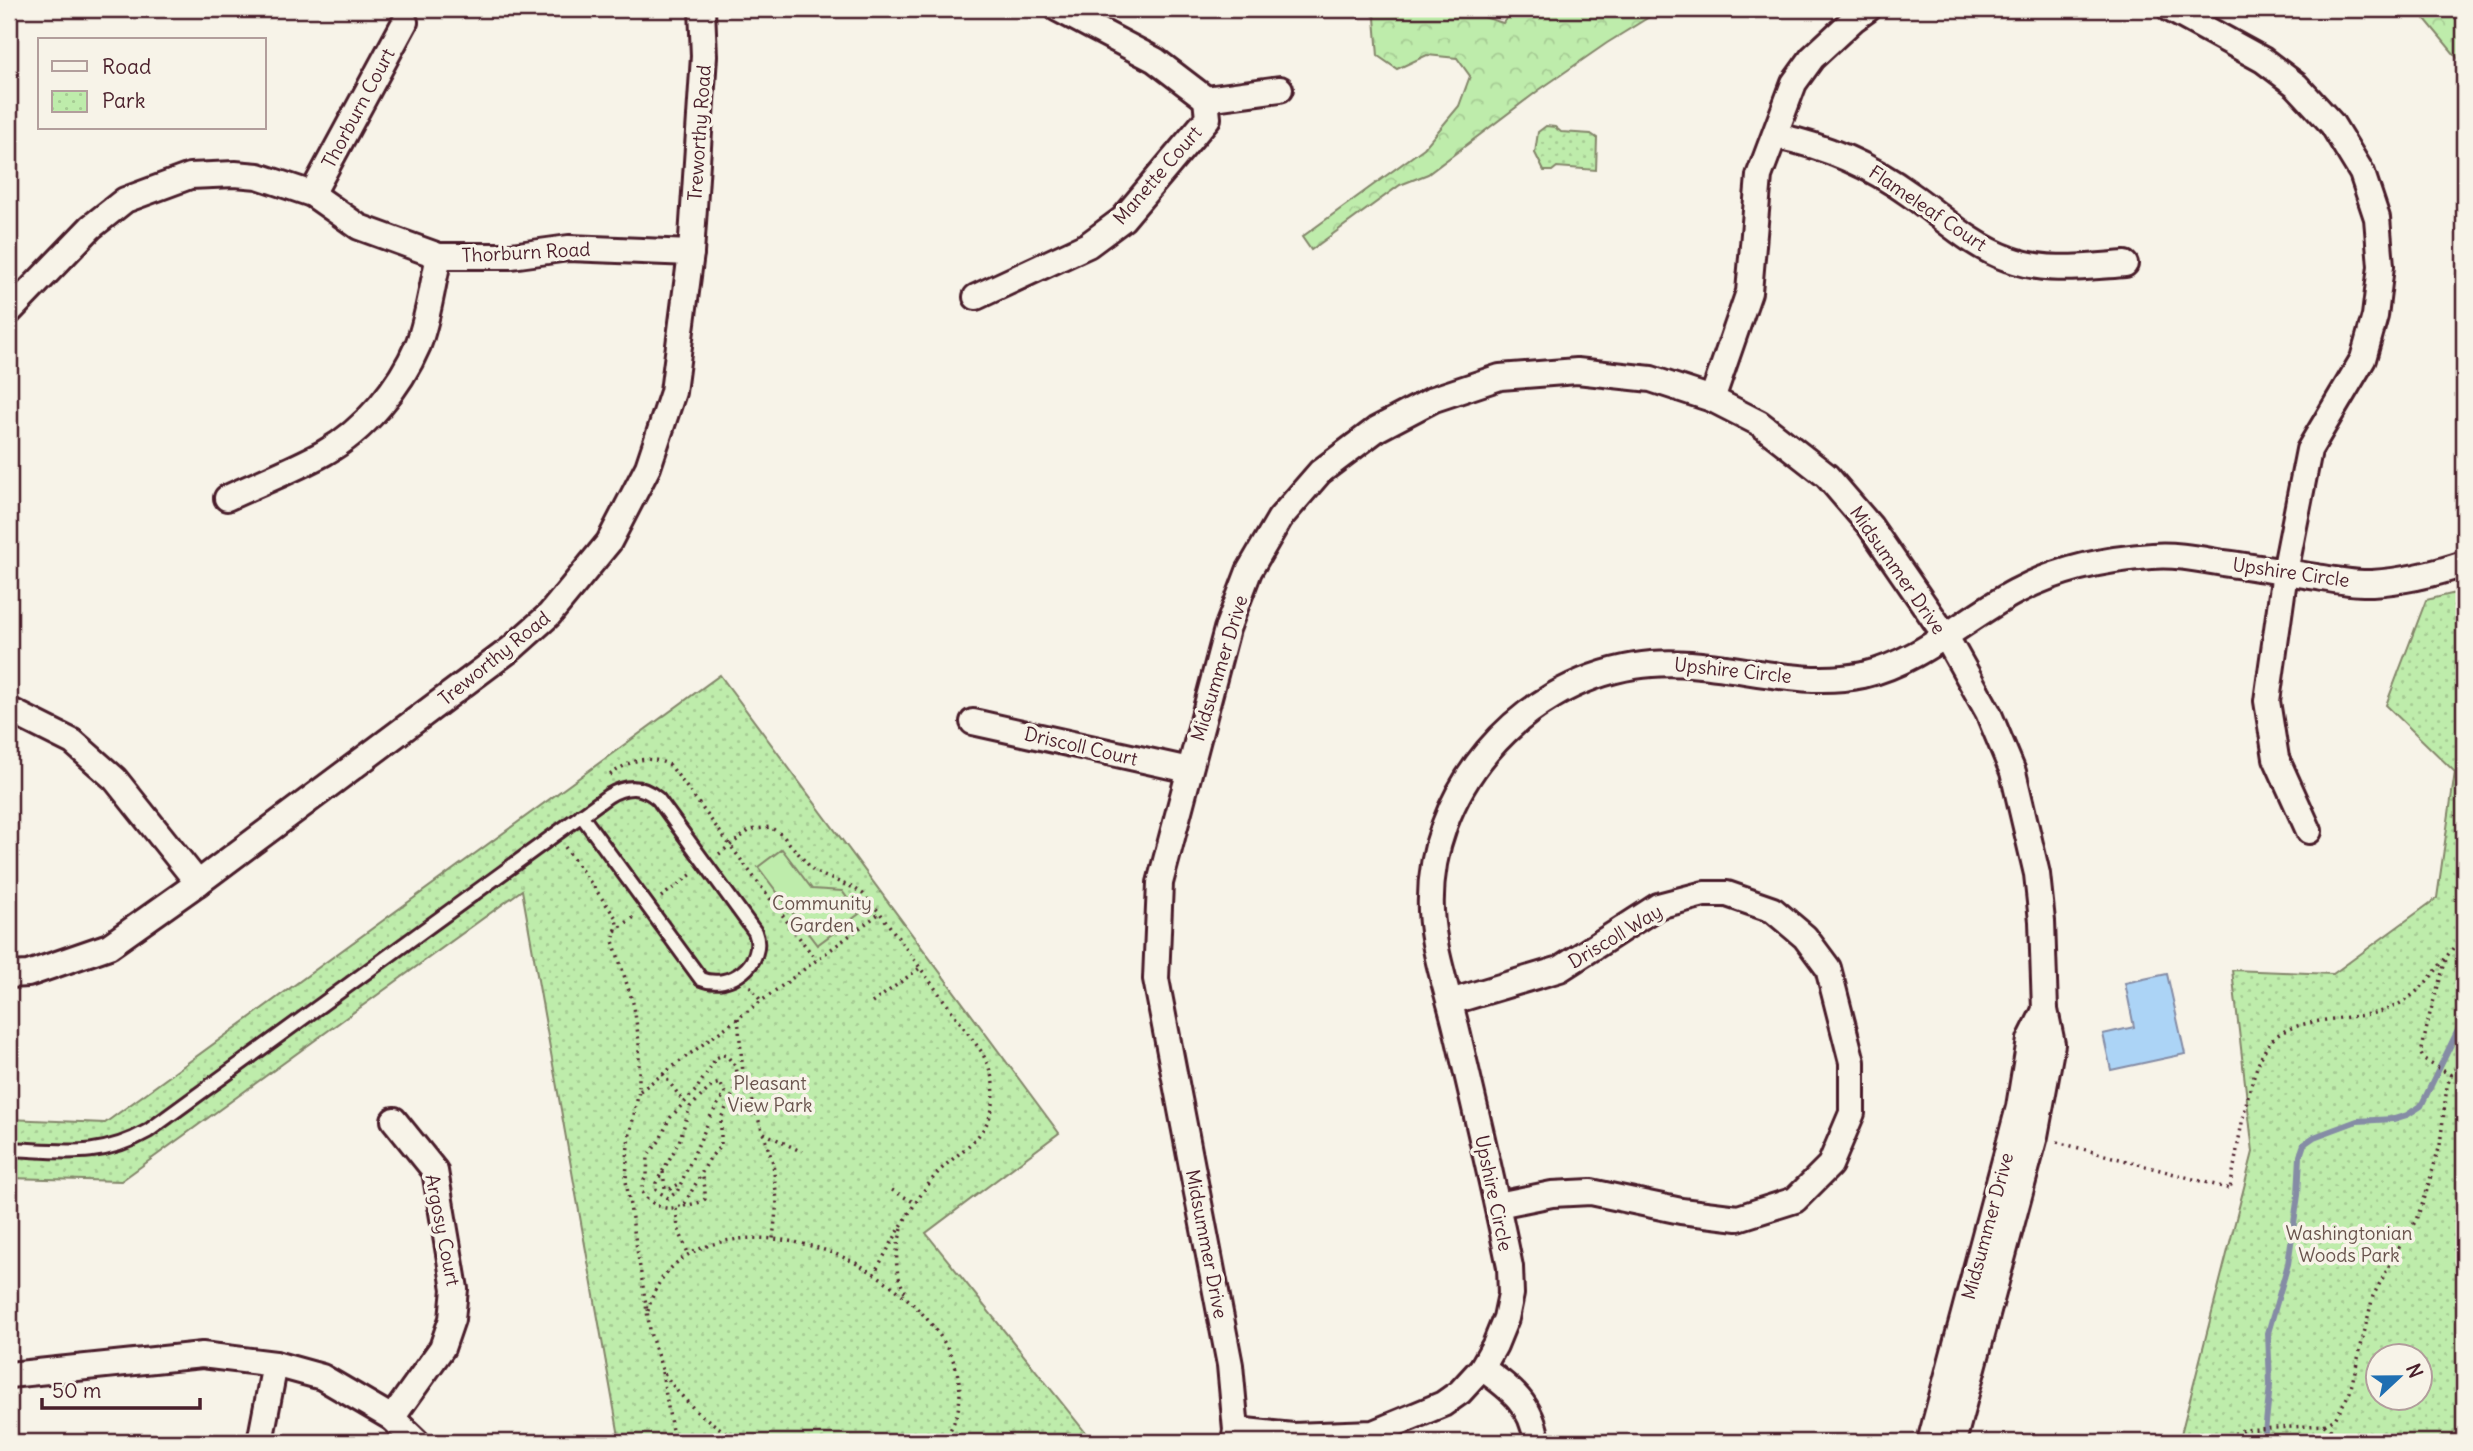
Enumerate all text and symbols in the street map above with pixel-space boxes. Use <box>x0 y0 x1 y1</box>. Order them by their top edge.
legend <box>38 38 266 130</box>
street label: Thorburn Court <box>316 44 400 172</box>
text: Road <box>102 53 151 80</box>
street label: Treworthy Road <box>682 64 716 202</box>
text: Park <box>102 87 145 114</box>
street label: Manette Court <box>1108 121 1206 229</box>
street label: Flameleaf Court <box>1864 160 1992 256</box>
street label: Thorburn Road <box>461 237 591 267</box>
street label: Midsummer Drive <box>1845 501 1951 639</box>
street label: Upshire Circle <box>2231 552 2351 592</box>
street label: Midsummer Drive <box>1185 592 1253 744</box>
street label: Treworthy Road <box>433 606 555 710</box>
street label: Upshire Circle <box>1673 652 1793 688</box>
street label: Driscoll Court <box>1022 721 1140 771</box>
park label: Community Garden <box>772 891 872 937</box>
street label: Driscoll Way <box>1564 899 1666 973</box>
park label: Pleasant View Park <box>727 1071 813 1117</box>
street label: Upshire Circle <box>1470 1133 1518 1253</box>
street label: Midsummer Drive <box>1956 1150 2018 1302</box>
street label: Midsummer Drive <box>1181 1167 1233 1321</box>
street label: Argosy Court <box>420 1172 466 1288</box>
park label: Washingtonian Woods Park <box>2285 1221 2413 1267</box>
north arrow <box>2364 1342 2434 1412</box>
text: N <box>2401 1360 2428 1381</box>
scale bar <box>42 1367 200 1411</box>
text: 50 m <box>52 1377 101 1404</box>

